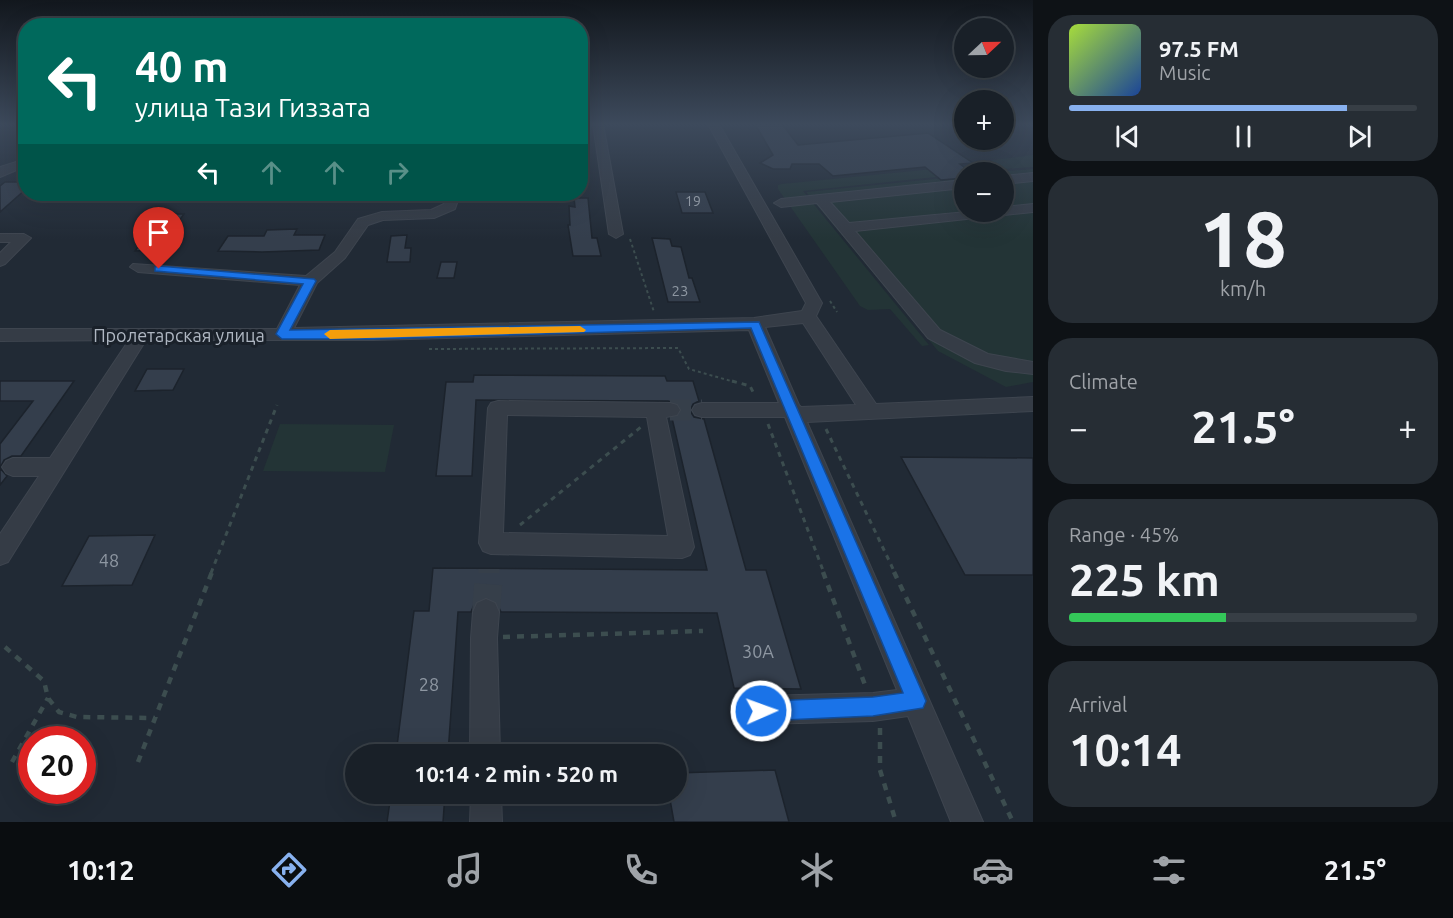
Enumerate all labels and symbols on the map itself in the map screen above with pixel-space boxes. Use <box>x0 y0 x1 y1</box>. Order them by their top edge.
north arrow <box>954 18 1014 78</box>
house number: 19 <box>685 193 701 209</box>
pin <box>133 207 184 269</box>
house number: 23 <box>672 282 688 299</box>
street label: Пролетарская улица <box>93 325 265 345</box>
house number: 48 <box>99 550 119 570</box>
house number: 30А <box>742 641 774 661</box>
house number: 28 <box>419 674 439 694</box>
position arrow <box>729 679 793 743</box>
speed limit sign: 20 <box>18 726 96 804</box>

